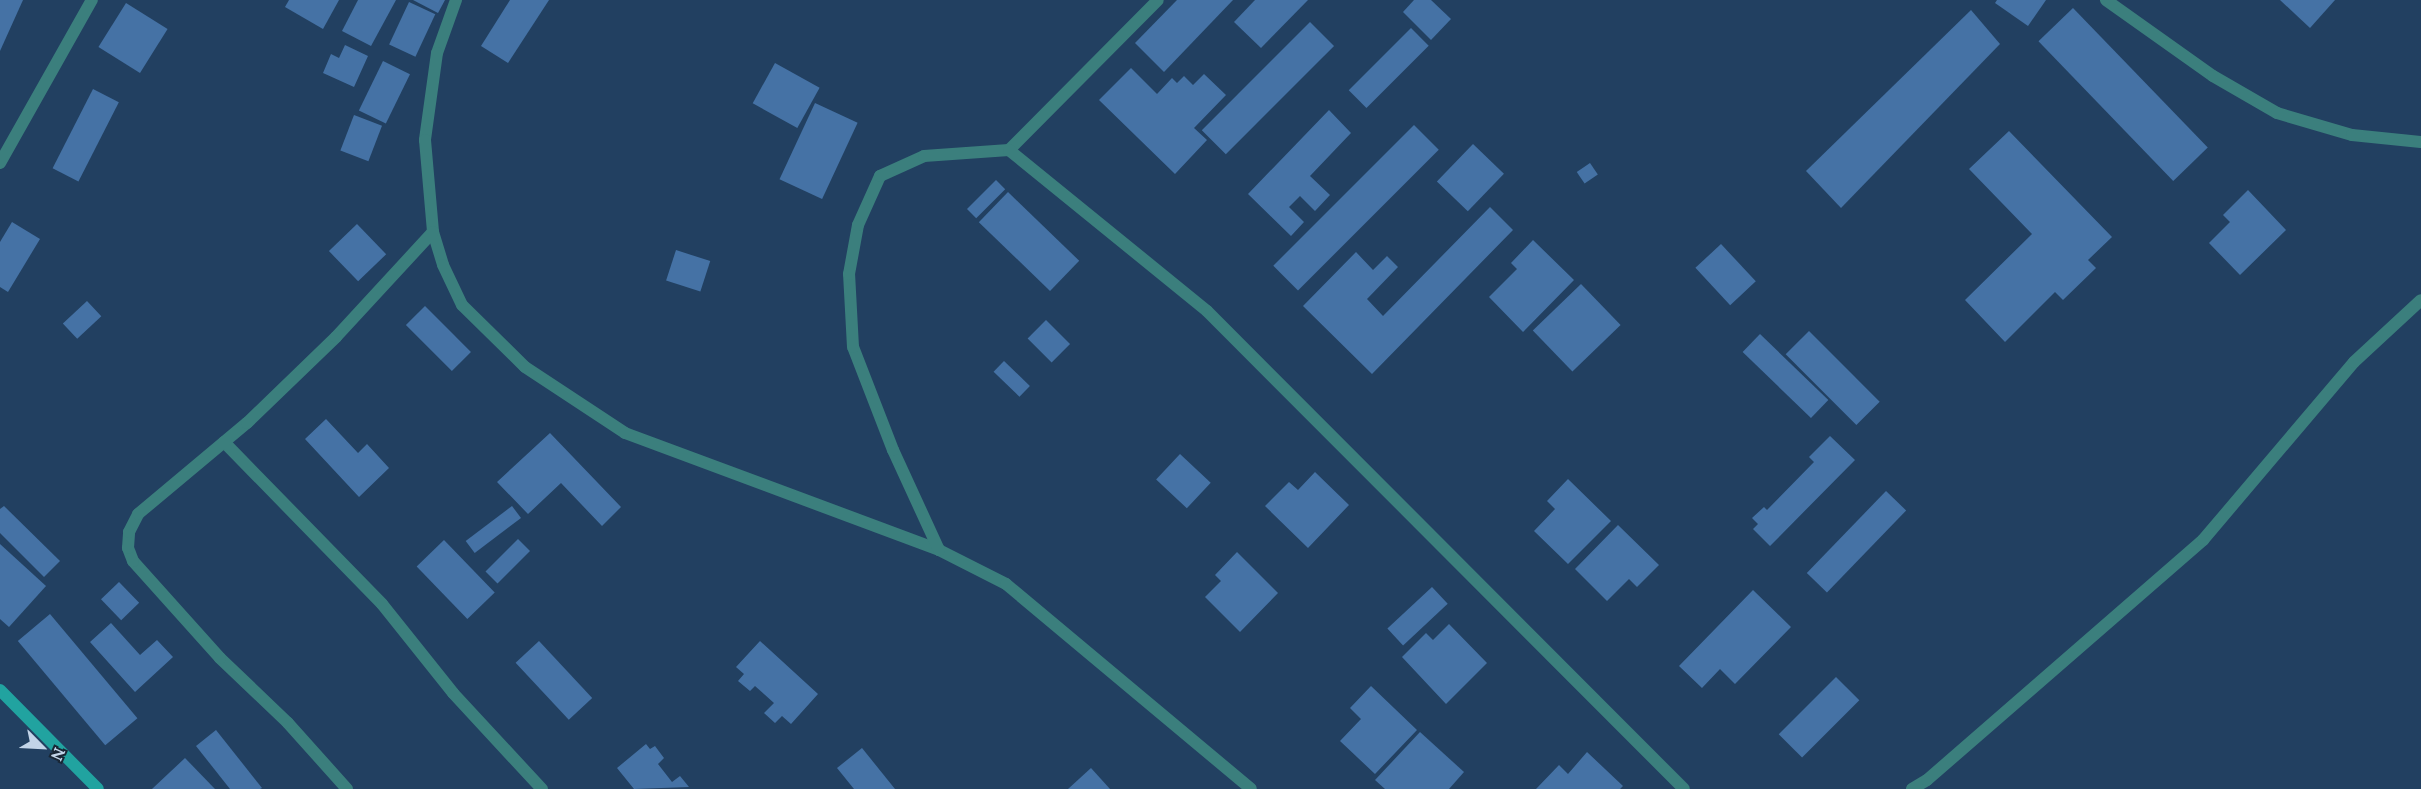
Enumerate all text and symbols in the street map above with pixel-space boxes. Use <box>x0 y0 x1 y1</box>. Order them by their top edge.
north arrow <box>12 717 72 777</box>
text: N <box>47 745 70 764</box>

